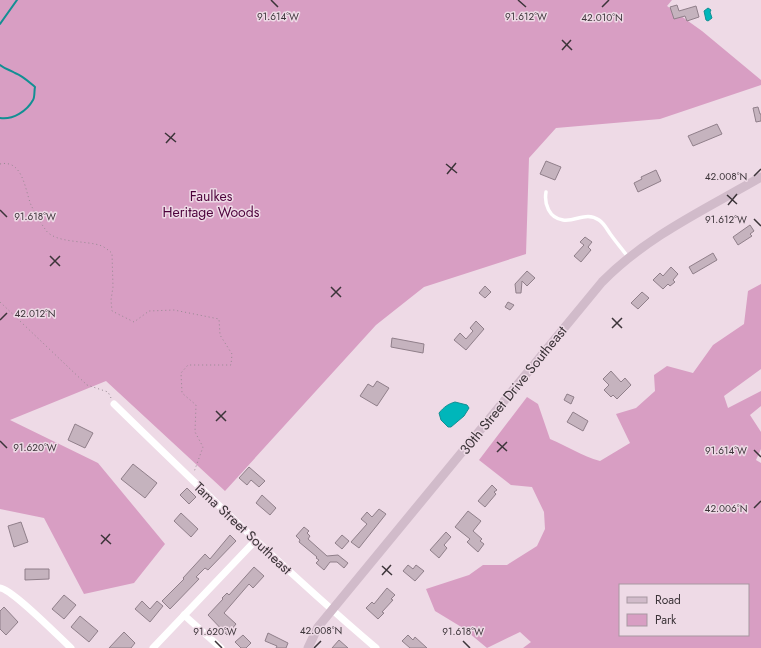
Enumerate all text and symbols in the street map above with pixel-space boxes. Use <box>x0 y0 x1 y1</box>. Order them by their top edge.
text: 91.614°W <box>257 9 299 24</box>
text: 91.612°W <box>505 9 547 24</box>
text: 42.010°N <box>581 10 623 25</box>
text: 42.008°N <box>705 169 747 184</box>
park label: Faulkes Heritage Woods <box>163 186 260 222</box>
text: 91.618°W <box>14 209 56 224</box>
text: 91.612°W <box>705 212 747 227</box>
text: 42.012°N <box>14 306 56 321</box>
street label: 30th Street Drive Southeast <box>455 321 572 459</box>
text: 91.620°W <box>13 440 57 455</box>
text: 91.614°W <box>705 443 747 458</box>
street label: Tama Street Southeast <box>190 477 297 579</box>
text: 42.006°N <box>705 501 747 516</box>
legend <box>619 584 749 636</box>
text: Road <box>655 591 681 609</box>
text: Park <box>655 611 677 629</box>
text: 42.008°N <box>300 623 342 638</box>
text: 91.620°W <box>193 624 237 639</box>
text: 91.618°W <box>442 624 484 639</box>

